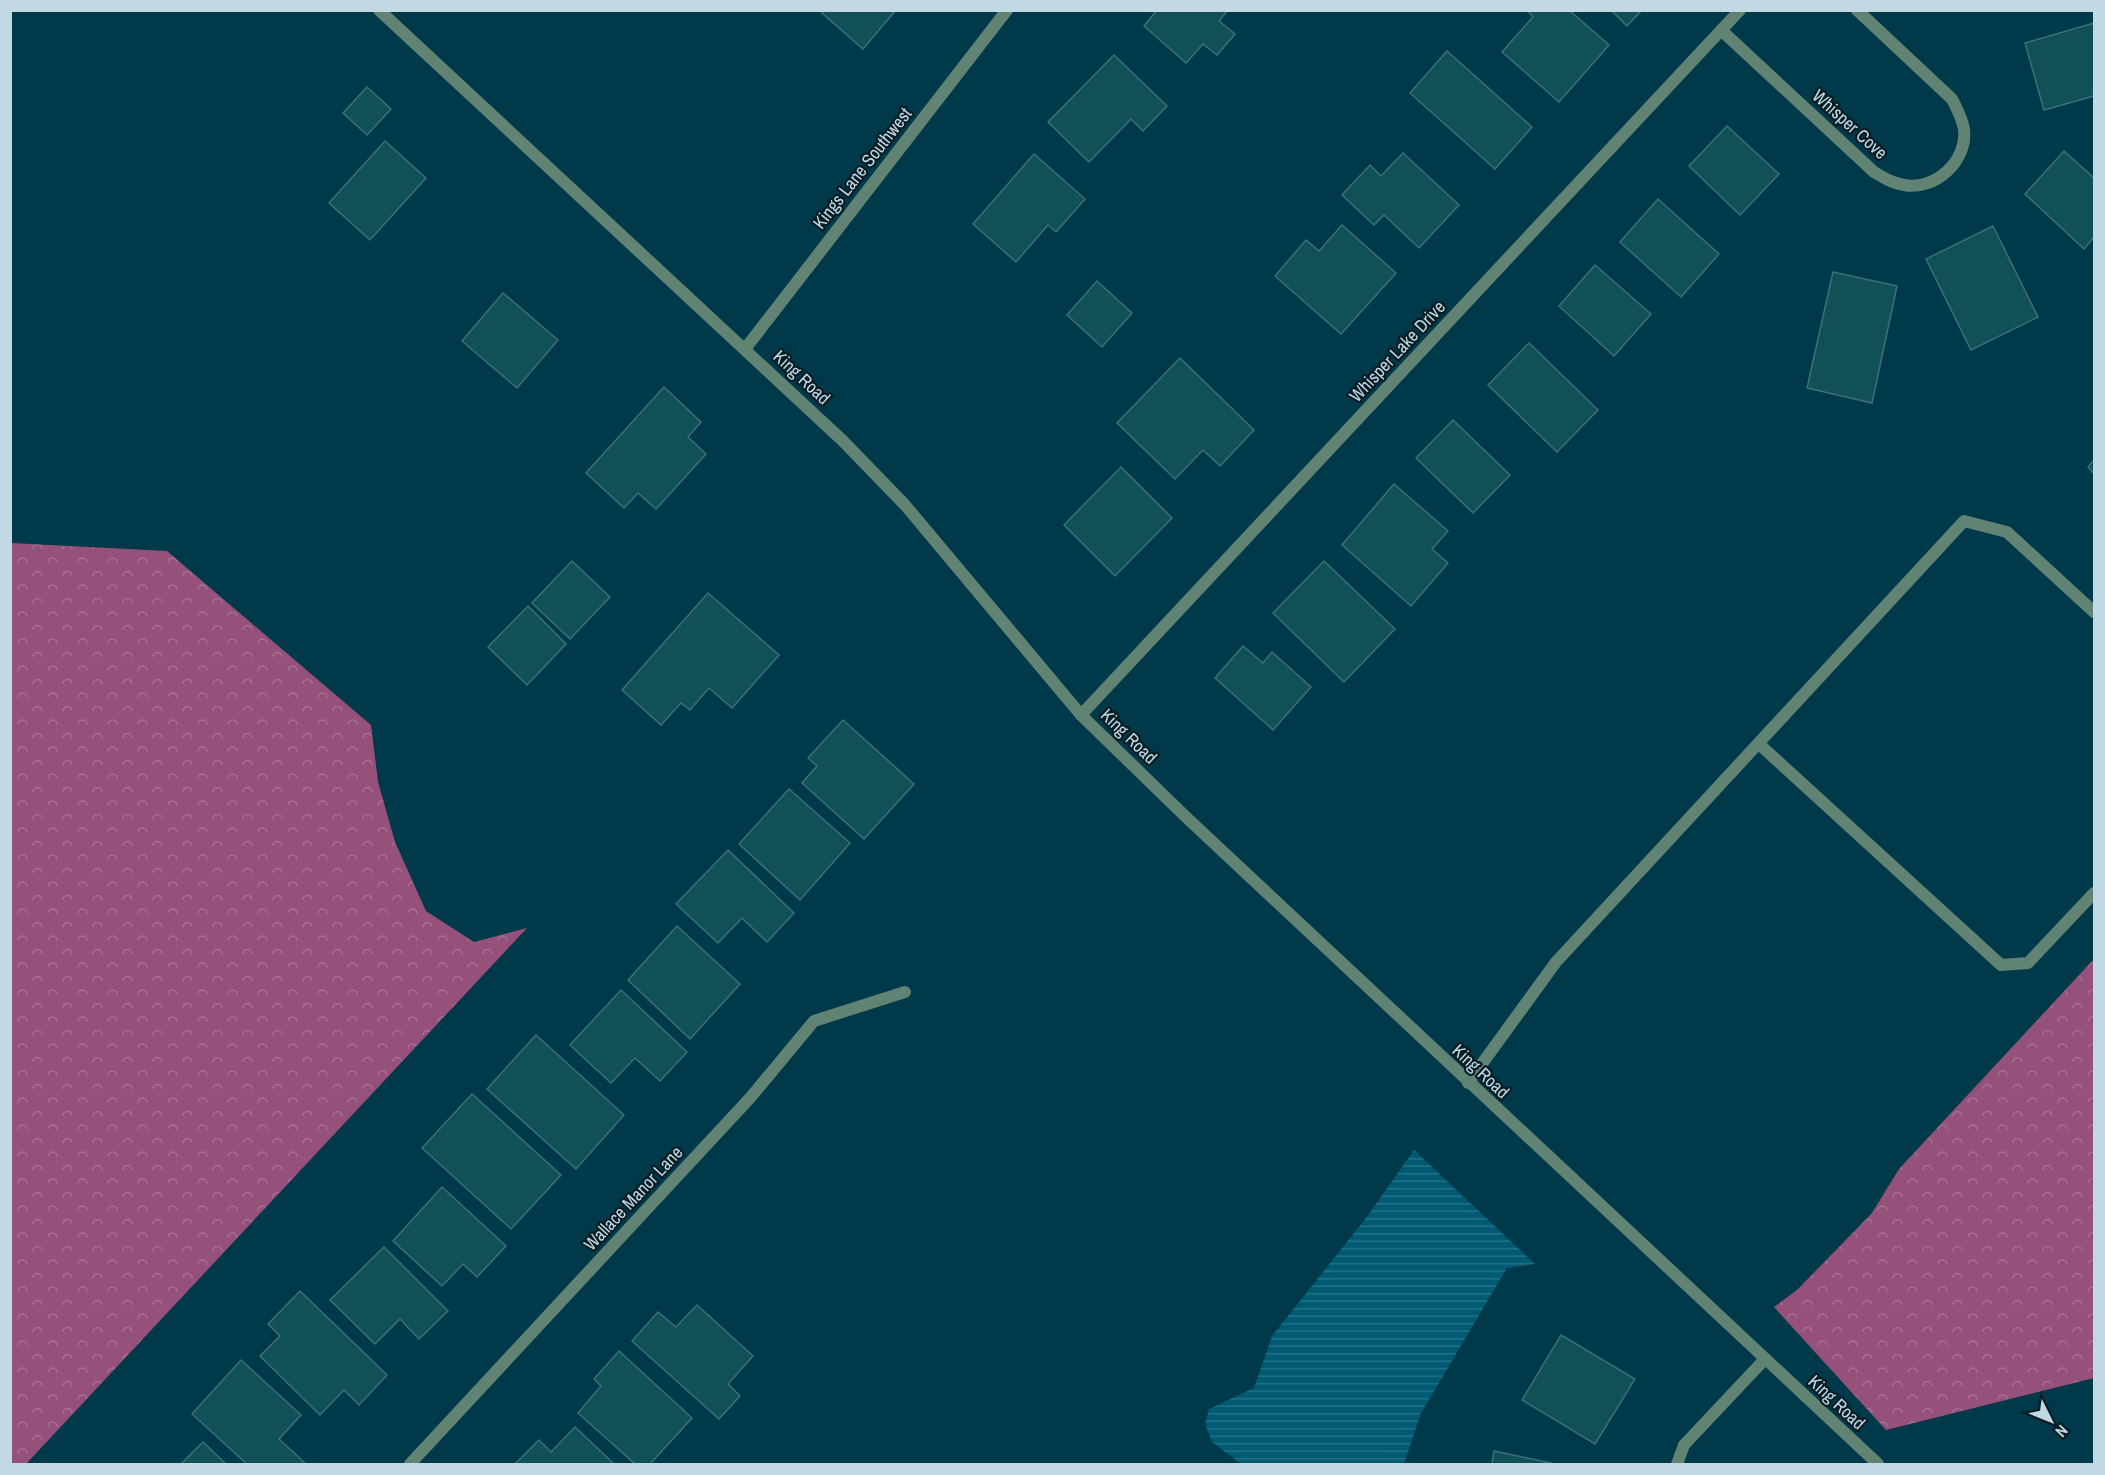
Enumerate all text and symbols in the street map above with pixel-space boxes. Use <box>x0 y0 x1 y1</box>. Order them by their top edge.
street label: Whisper Cove <box>1807 83 1893 165</box>
street label: Kings Lane Southwest <box>807 102 917 234</box>
street label: Whisper Lake Drive <box>1343 295 1451 407</box>
street label: King Road <box>768 344 836 410</box>
street label: King Road <box>1095 703 1163 769</box>
street label: King Road <box>1447 1038 1515 1104</box>
street label: Wallace Manor Lane <box>578 1140 688 1256</box>
street label: King Road <box>1803 1369 1871 1435</box>
north arrow <box>2021 1391 2081 1451</box>
text: N <box>2051 1420 2073 1442</box>

